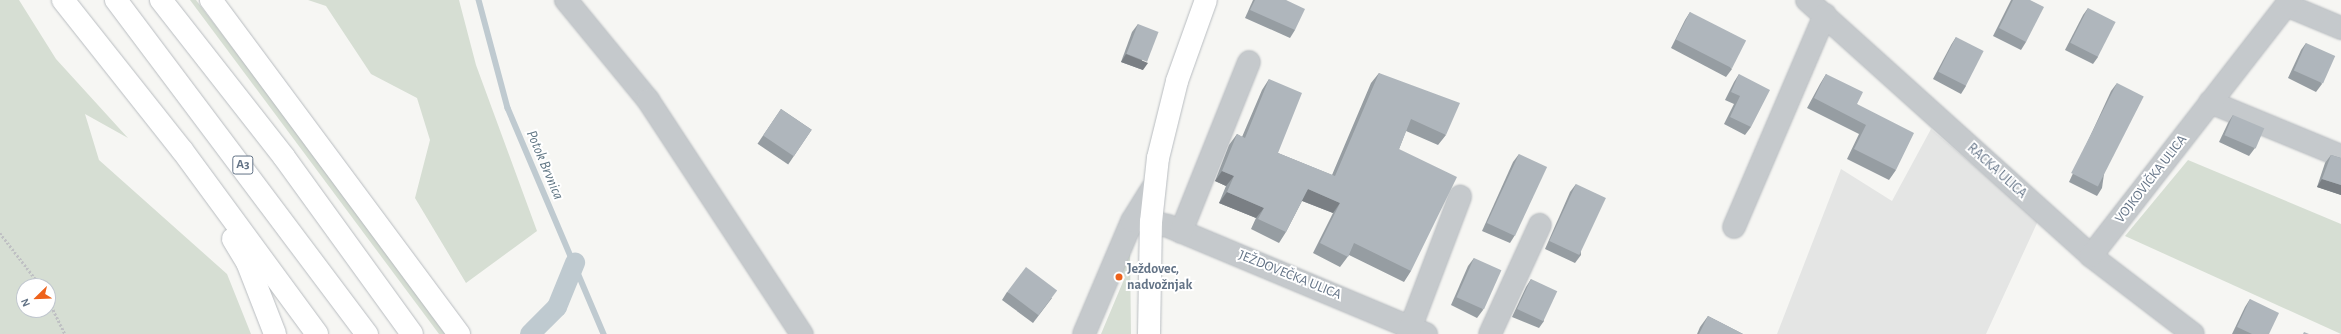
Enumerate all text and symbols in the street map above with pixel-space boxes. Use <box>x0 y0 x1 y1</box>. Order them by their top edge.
water label: Potok Brvnica <box>522 128 568 202</box>
street label: VOJKOVIČKA ULICA <box>2111 132 2191 226</box>
street label: RACKA ULICA <box>1964 140 2030 202</box>
road number: A3 <box>232 154 254 176</box>
street label: JEŽDOVEČKA ULICA <box>1236 247 1344 303</box>
place label: Ježdovec, nadvožnjak <box>1127 261 1192 294</box>
marker: Ježdovec, nadvožnjak <box>1114 272 1124 282</box>
north arrow <box>16 278 56 318</box>
text: N <box>19 297 32 308</box>

